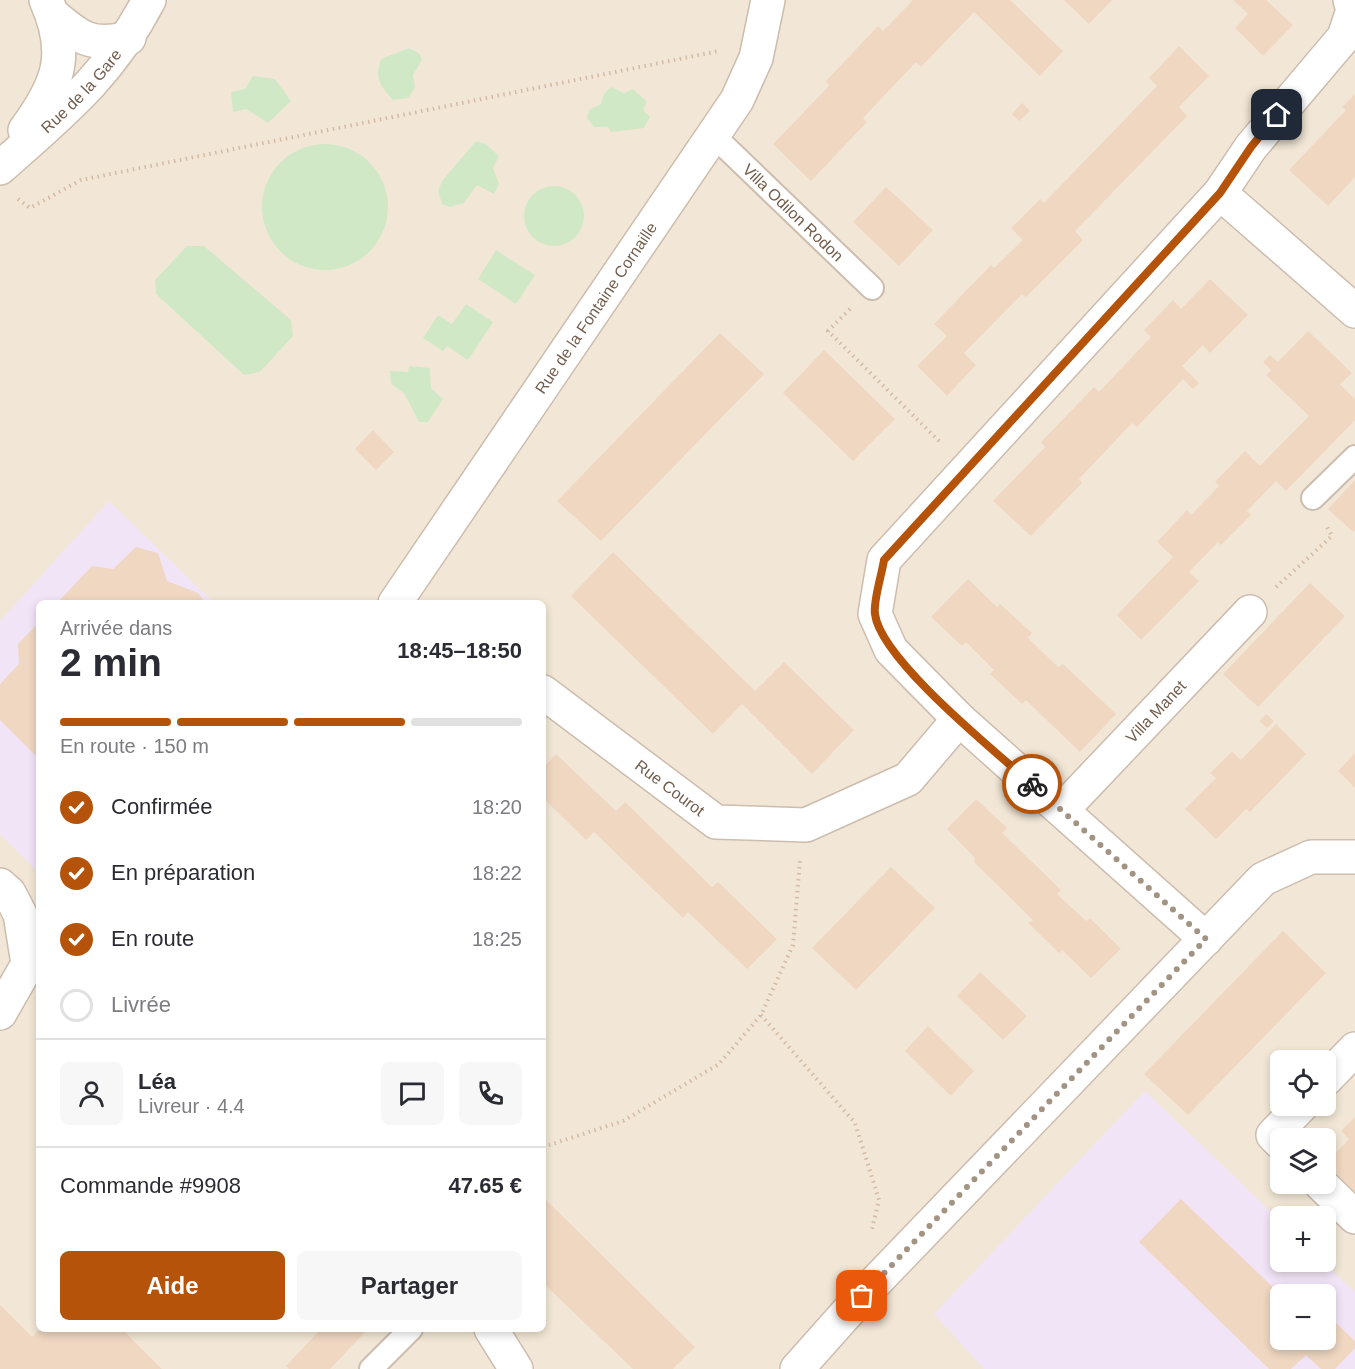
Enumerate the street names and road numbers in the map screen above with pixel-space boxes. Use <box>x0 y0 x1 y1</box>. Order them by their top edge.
street label: Rue de la Gare <box>38 46 124 136</box>
street label: Villa Odilon Rodon <box>740 160 847 264</box>
street label: Rue de la Fontaine Cornaille <box>532 219 660 396</box>
street label: Villa Manet <box>1122 677 1189 746</box>
street label: Rue Courot <box>632 756 708 819</box>

